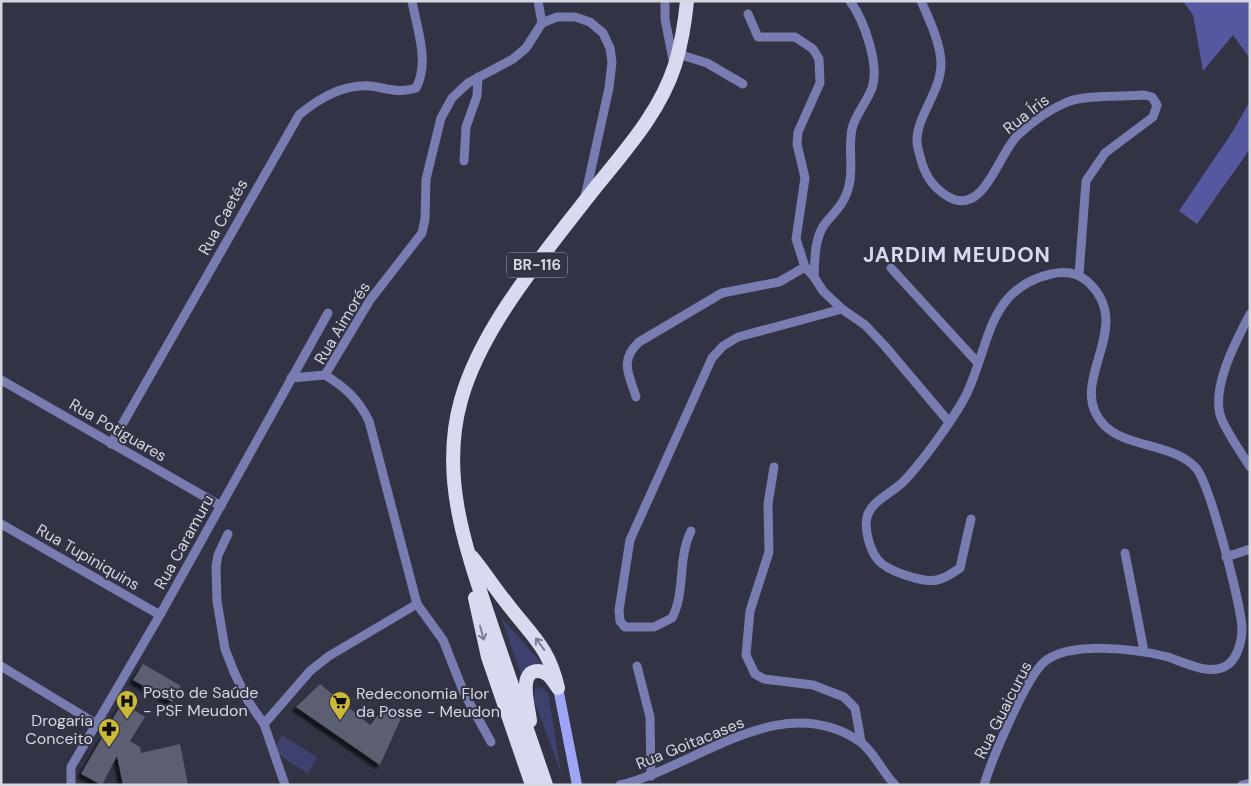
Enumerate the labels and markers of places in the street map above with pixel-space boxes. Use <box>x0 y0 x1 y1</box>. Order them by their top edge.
place label: Posto de Saúde - PSF Meudon <box>143 682 258 721</box>
place label: Redeconomia Flor da Posse - Meudon <box>356 683 500 722</box>
hospital icon: Posto de Saúde - PSF Meudon <box>115 689 139 720</box>
supermarket icon: Redeconomia Flor da Posse - Meudon <box>328 690 352 721</box>
place label: Drogaria Conceito <box>25 710 93 749</box>
pharmacy icon: Drogaria Conceito <box>97 717 121 748</box>

